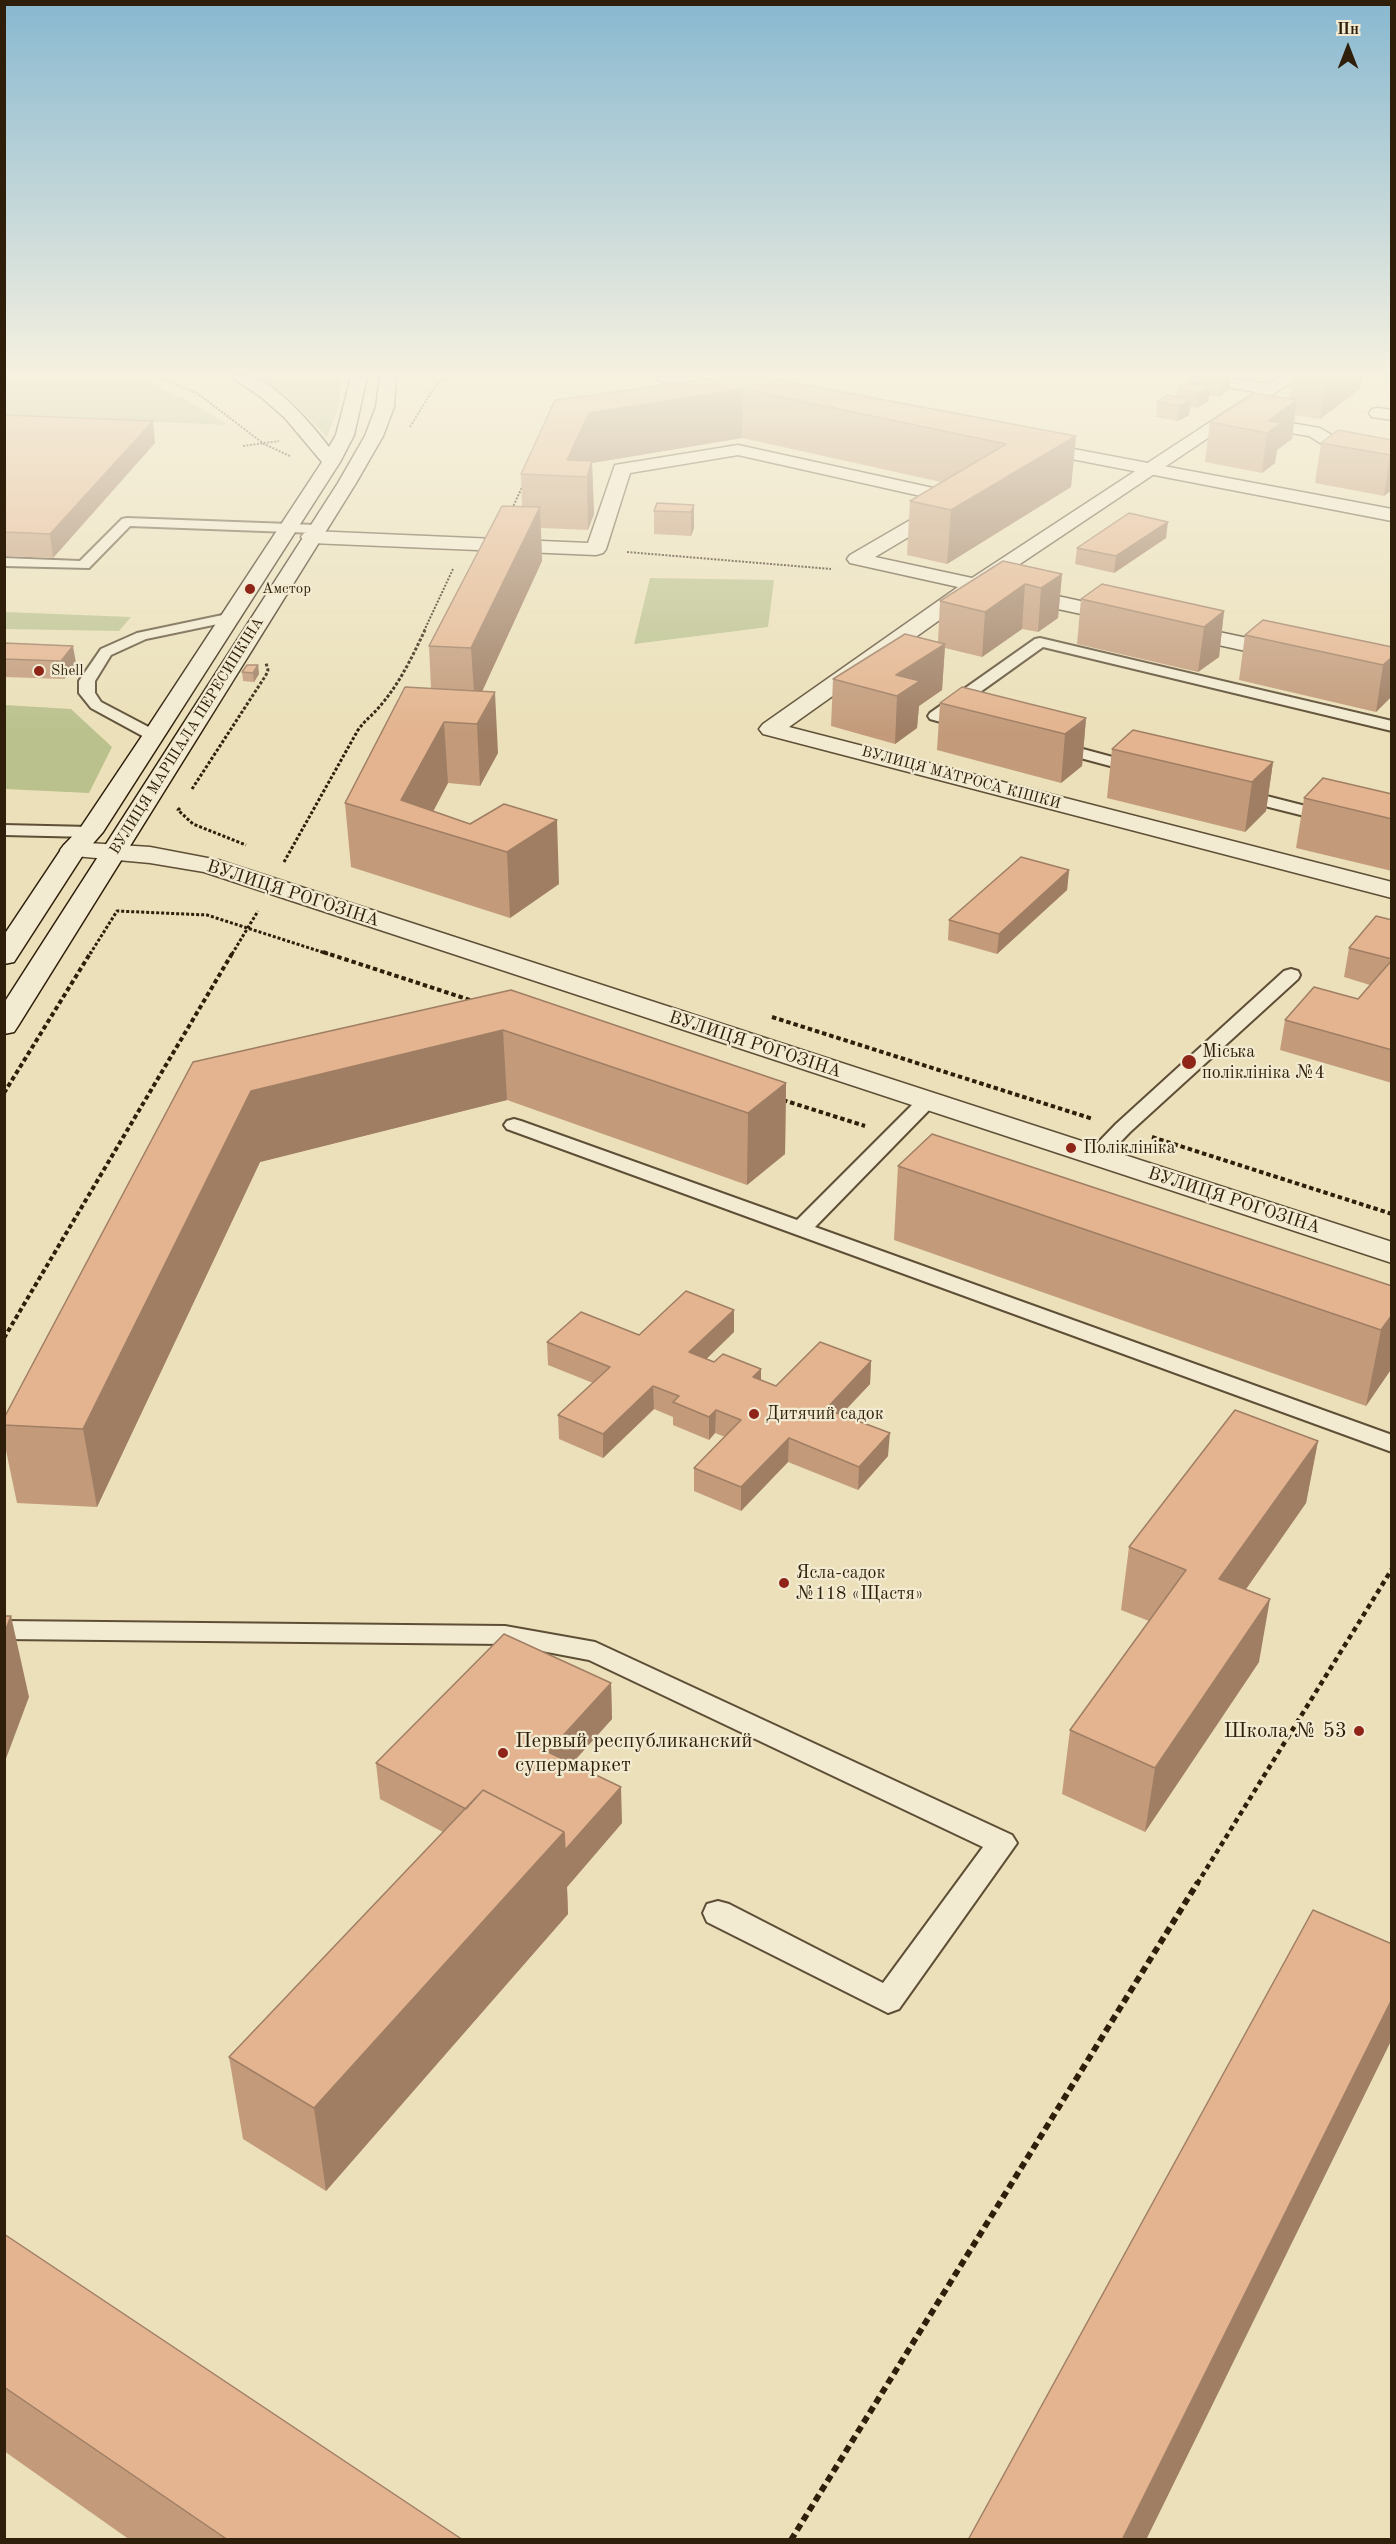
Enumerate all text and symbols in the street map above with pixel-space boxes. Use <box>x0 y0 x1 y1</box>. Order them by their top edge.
north arrow <box>1318 18 1378 78</box>
text: Пн <box>1337 22 1359 38</box>
place label: Амстор <box>262 580 311 598</box>
marker: Амстор <box>243 582 257 596</box>
street label: ВУЛИЦЯ МАРШАЛА ПЕРЕСИПКІНА <box>106 614 268 858</box>
place label: Shell <box>51 662 83 680</box>
marker: Shell <box>32 664 46 678</box>
street label: ВУЛИЦЯ МАТРОСА КІШКИ <box>859 743 1063 813</box>
street label: ВУЛИЦЯ РОГОЗІНА <box>204 856 382 932</box>
street label: ВУЛИЦЯ РОГОЗІНА <box>666 1007 844 1083</box>
place label: Міська поліклініка №4 <box>1202 1041 1325 1084</box>
marker: Міська поліклініка №4 <box>1180 1053 1198 1071</box>
place label: Поліклініка <box>1083 1137 1176 1159</box>
marker: Поліклініка <box>1064 1141 1078 1155</box>
street label: ВУЛИЦЯ РОГОЗІНА <box>1145 1163 1323 1239</box>
place label: Дитячий садок <box>766 1403 884 1425</box>
marker: Дитячий садок <box>747 1407 761 1421</box>
place label: Ясла-садок №118 «Щастя» <box>796 1562 924 1604</box>
marker: Ясла-садок №118 «Щастя» <box>777 1576 791 1590</box>
place label: Школа № 53 <box>1223 1718 1347 1744</box>
marker: Школа № 53 <box>1352 1724 1366 1738</box>
place label: Первый республиканский супермаркет <box>515 1728 753 1778</box>
marker: Первый республиканский супермаркет <box>496 1746 510 1760</box>

